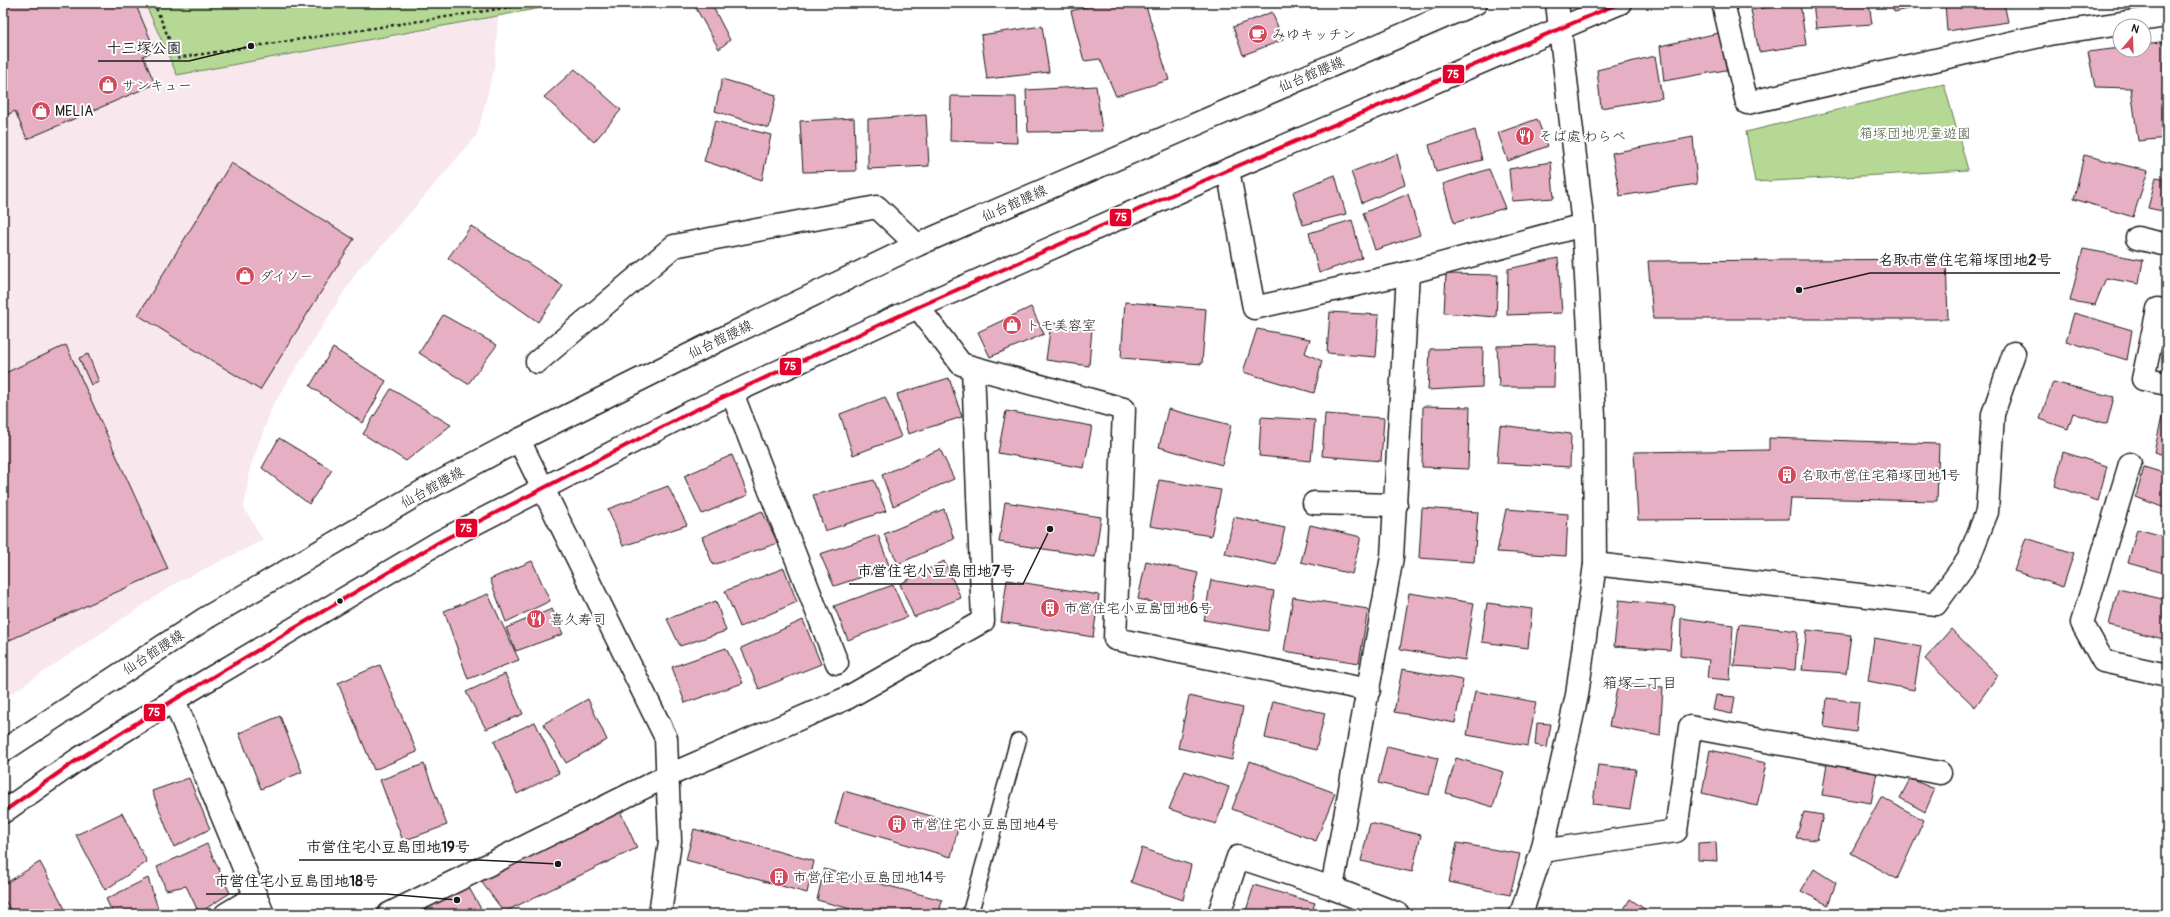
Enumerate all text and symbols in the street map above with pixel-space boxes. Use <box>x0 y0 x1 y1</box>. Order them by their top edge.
north arrow <box>2112 18 2152 58</box>
text: N <box>2129 22 2141 37</box>
cafe icon: みゆキッチン <box>1247 23 1269 45</box>
place label: みゆキッチン <box>1272 26 1356 43</box>
callout: 十三塚公園 <box>98 34 189 61</box>
text: 十三塚公園 <box>106 39 182 58</box>
street label: 仙台館腰線 <box>1276 53 1347 96</box>
line badge: 75 <box>1442 64 1465 84</box>
text: 75 <box>1447 68 1459 81</box>
shop icon: サンキュー <box>97 74 119 96</box>
place label: サンキュー <box>122 77 192 94</box>
shop icon: MELIA <box>30 100 52 122</box>
place label: MELIA <box>55 103 93 120</box>
restaurant icon: そば處 わらべ <box>1514 125 1536 147</box>
park label: 箱塚団地児童遊園 <box>1859 125 1971 142</box>
place label: そば處 わらべ <box>1539 128 1626 145</box>
street label: 仙台館腰線 <box>979 181 1050 225</box>
line badge: 75 <box>1109 208 1132 227</box>
text: 75 <box>1115 211 1127 224</box>
callout: 名取市営住宅箱塚団地2号 <box>1870 246 2060 273</box>
text: 名取市営住宅箱塚団地2号 <box>1878 251 2052 270</box>
shop icon: ダイソー <box>234 265 256 287</box>
place label: ダイソー <box>259 268 314 285</box>
shop icon: トモ美容室 <box>1001 314 1023 336</box>
street label: 仙台館腰線 <box>685 316 755 362</box>
place label: トモ美容室 <box>1026 317 1096 334</box>
line badge: 75 <box>779 357 802 376</box>
text: 75 <box>784 360 796 373</box>
street label: 仙台館腰線 <box>398 463 467 512</box>
building icon: 名取市営住宅箱塚団地1号 <box>1776 464 1798 486</box>
place label: 名取市営住宅箱塚団地1号 <box>1801 467 1960 484</box>
line badge: 75 <box>455 518 478 538</box>
text: 75 <box>460 522 472 535</box>
callout: 市営住宅小豆島団地7号 <box>849 557 1023 584</box>
text: 市営住宅小豆島団地7号 <box>857 562 1015 581</box>
unlabelled marker <box>335 596 345 606</box>
building icon: 市営住宅小豆島団地6号 <box>1039 597 1061 619</box>
place label: 市営住宅小豆島団地6号 <box>1064 600 1212 617</box>
restaurant icon: 喜久寿司 <box>525 608 547 630</box>
place label: 喜久寿司 <box>550 611 606 628</box>
street label: 仙台館腰線 <box>119 626 187 679</box>
district label: 箱塚二丁目 <box>1602 674 1678 693</box>
line badge: 75 <box>143 703 166 722</box>
text: 75 <box>148 706 160 719</box>
building icon: 市営住宅小豆島団地4号 <box>886 813 908 835</box>
place label: 市営住宅小豆島団地4号 <box>911 816 1059 833</box>
callout: 市営住宅小豆島団地19号 <box>299 833 478 860</box>
text: 市営住宅小豆島団地19号 <box>306 838 470 857</box>
building icon: 市営住宅小豆島団地14号 <box>768 866 790 888</box>
callout: 市営住宅小豆島団地18号 <box>206 867 386 894</box>
place label: 市営住宅小豆島団地14号 <box>793 869 947 886</box>
text: 市営住宅小豆島団地18号 <box>214 872 378 891</box>

